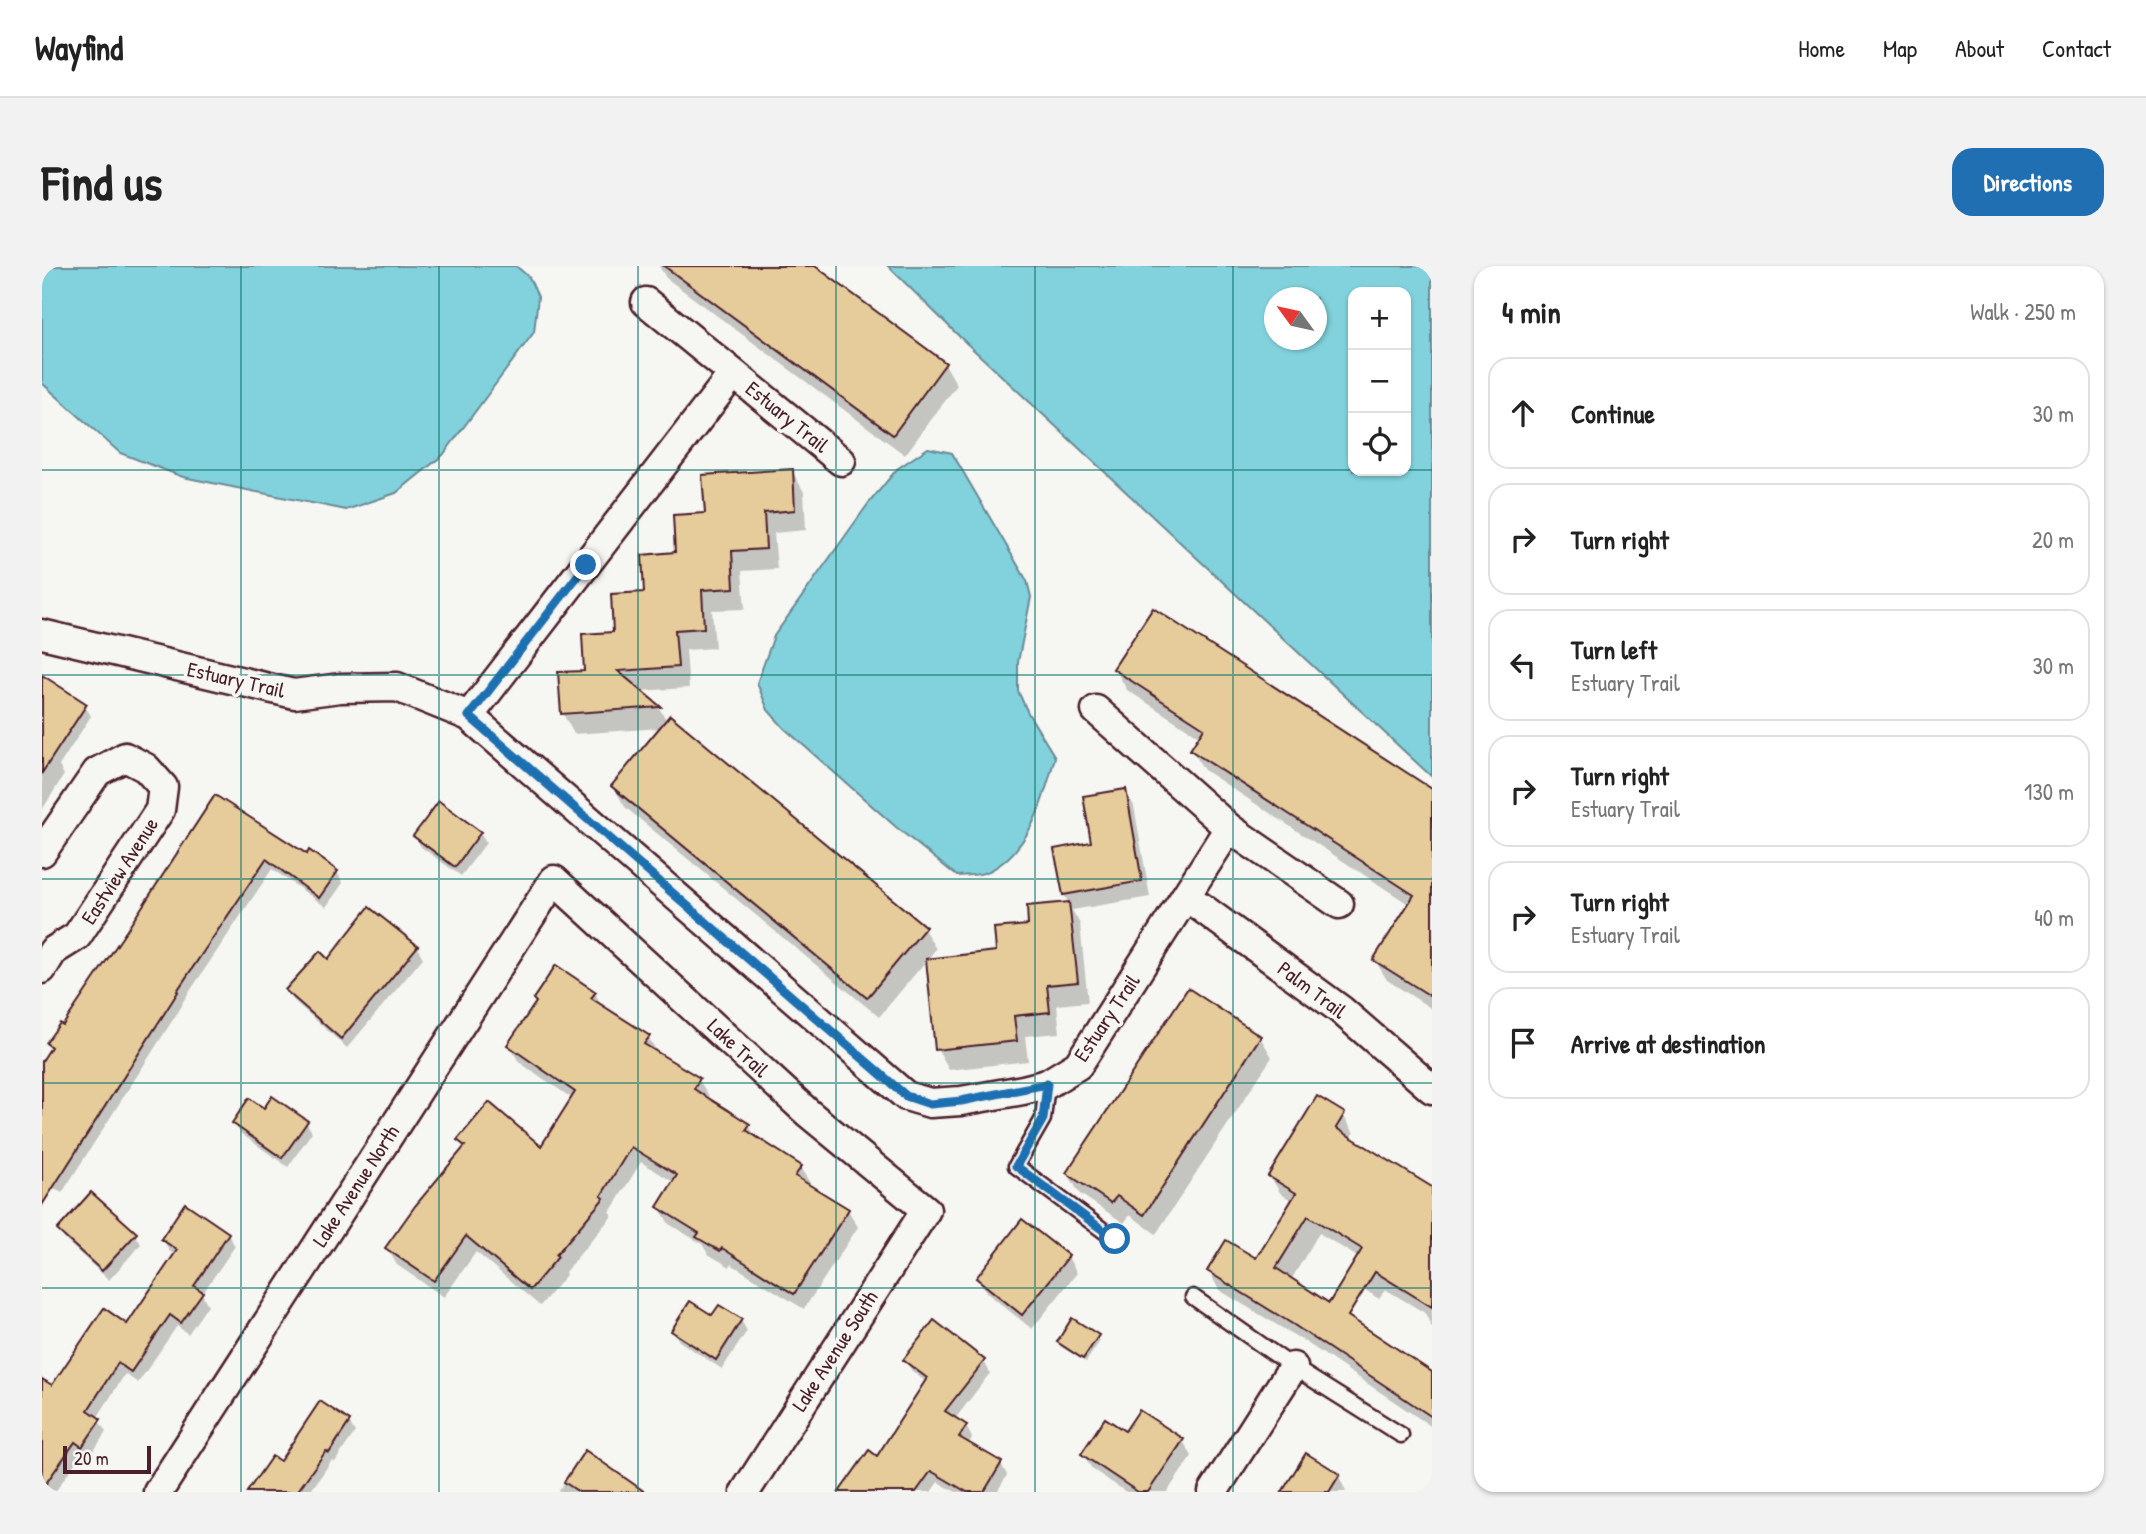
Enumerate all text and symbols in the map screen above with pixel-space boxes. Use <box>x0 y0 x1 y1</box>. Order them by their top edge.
text: Wayfind <box>35 26 123 70</box>
text: Home <box>1798 32 1845 64</box>
text: Map <box>1883 32 1917 64</box>
text: About <box>1955 32 2004 64</box>
text: Contact <box>2042 32 2111 64</box>
button: Directions <box>1952 148 2104 216</box>
text: Find us <box>42 149 162 215</box>
north arrow <box>1264 287 1327 350</box>
map controls <box>1348 287 1411 476</box>
button: + <box>1348 287 1411 350</box>
text: 4 min <box>1502 292 1561 332</box>
text: Walk · 250 m <box>1970 296 2076 327</box>
button: − <box>1348 350 1411 413</box>
street label: Estuary Trail <box>740 374 835 459</box>
icon: ahead <box>1504 394 1542 432</box>
text: Continue <box>1571 396 1655 431</box>
text: 30 m <box>2032 398 2074 429</box>
button: locate <box>1348 413 1411 476</box>
icon: right <box>1504 520 1542 558</box>
text: Turn right <box>1571 522 1669 557</box>
text: 20 m <box>2032 524 2074 555</box>
route end <box>570 549 601 580</box>
text: Turn left <box>1571 632 1657 667</box>
icon: left <box>1504 646 1542 684</box>
text: 30 m <box>2032 650 2074 681</box>
street label: Estuary Trail <box>184 654 288 705</box>
text: Estuary Trail <box>1571 667 1680 698</box>
text: Turn right <box>1571 758 1669 793</box>
icon: right <box>1504 772 1542 810</box>
text: 130 m <box>2024 776 2074 807</box>
text: Estuary Trail <box>1571 793 1680 824</box>
street label: Eastview Avenue <box>74 812 165 930</box>
text: Turn right <box>1571 884 1669 919</box>
icon: right <box>1504 898 1542 936</box>
text: 40 m <box>2034 902 2074 933</box>
text: Estuary Trail <box>1571 919 1680 950</box>
street label: Palm Trail <box>1272 954 1353 1025</box>
street label: Estuary Trail <box>1067 968 1147 1067</box>
street label: Lake Trail <box>701 1012 776 1084</box>
icon: arrive <box>1504 1024 1542 1062</box>
text: Arrive at destination <box>1571 1026 1766 1061</box>
street label: Lake Avenue North <box>305 1119 406 1252</box>
route start <box>1099 1223 1130 1254</box>
street label: Lake Avenue South <box>785 1285 885 1417</box>
scale bar <box>63 1443 150 1475</box>
text: 20 m <box>74 1445 109 1471</box>

